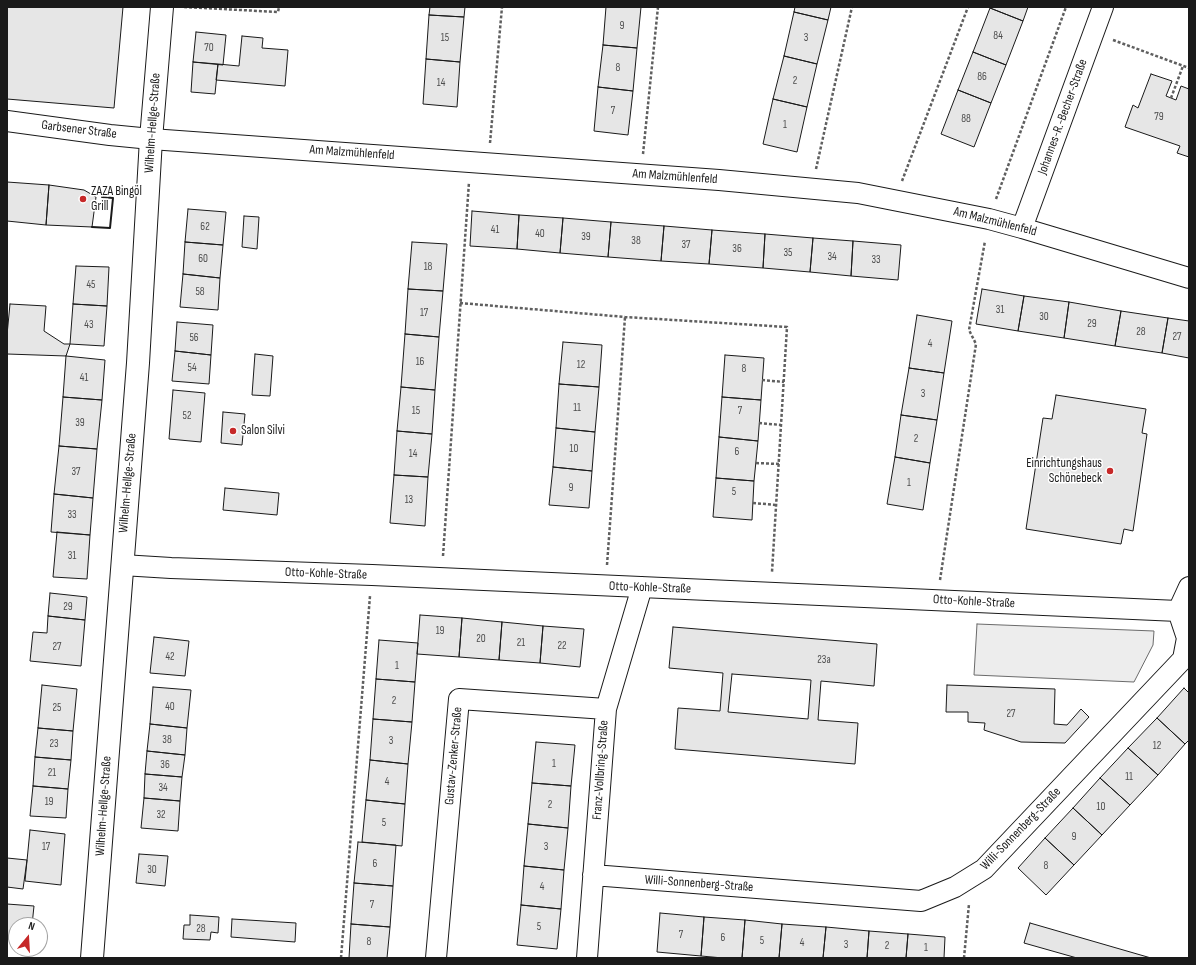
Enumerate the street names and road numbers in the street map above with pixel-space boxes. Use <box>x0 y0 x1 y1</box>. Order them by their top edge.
street label: Johannes-R.-Becher-Straße <box>1035 57 1091 177</box>
street label: Wilhelm-Hellge-Straße <box>142 73 164 173</box>
street label: Garbsener Straße <box>40 118 118 142</box>
street label: Am Malzmühlenfeld <box>309 142 395 164</box>
street label: Am Malzmühlenfeld <box>632 166 718 188</box>
street label: Am Malzmühlenfeld <box>952 204 1038 240</box>
street label: Wilhelm-Hellge-Straße <box>116 432 140 534</box>
street label: Otto-Kohle-Straße <box>285 565 367 583</box>
street label: Otto-Kohle-Straße <box>609 579 691 597</box>
street label: Otto-Kohle-Straße <box>933 592 1015 612</box>
street label: Gustav-Zenker-Straße <box>442 706 466 806</box>
street label: Franz-Vollbring-Straße <box>590 720 612 820</box>
street label: Wilhelm-Hellge-Straße <box>93 756 115 856</box>
street label: Willi-Sonnenberg-Straße <box>978 784 1064 874</box>
street label: Willi-Sonnenberg-Straße <box>644 872 754 896</box>

